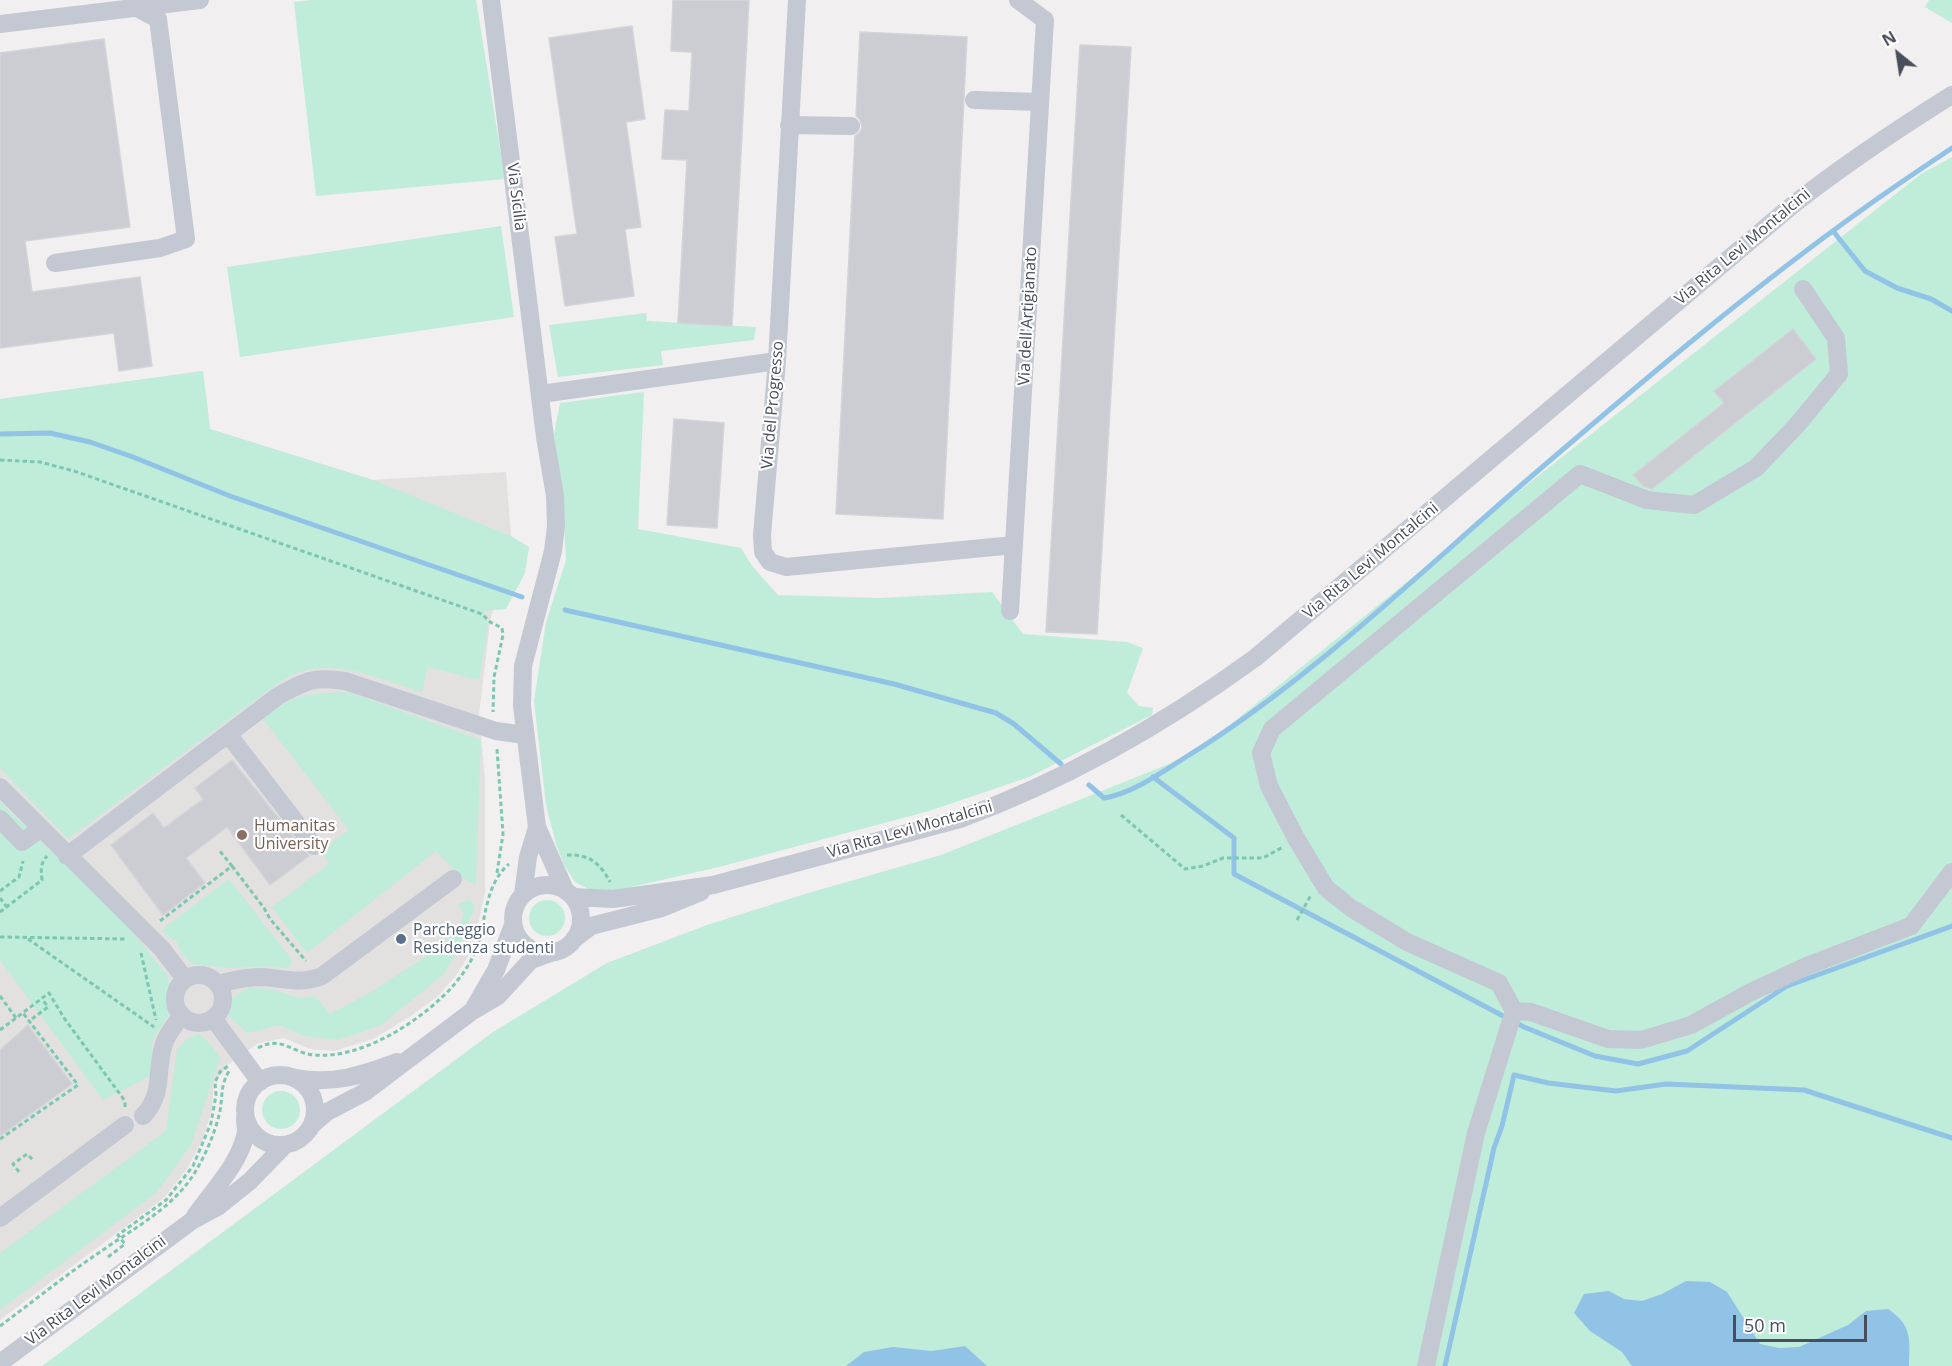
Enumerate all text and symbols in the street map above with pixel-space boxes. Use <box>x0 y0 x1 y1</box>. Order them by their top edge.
north arrow <box>1868 24 1928 84</box>
text: N <box>1878 26 1900 51</box>
street label: Via Sicilia <box>502 162 530 232</box>
street label: Via Rita Levi Montalcini <box>1671 185 1815 309</box>
street label: Via dell'Artigianato <box>1015 246 1041 386</box>
street label: Via del Progresso <box>758 340 788 470</box>
street label: Via Rita Levi Montalcini <box>1299 499 1443 623</box>
street label: Via Rita Levi Montalcini <box>825 797 995 863</box>
place label: Humanitas University <box>254 816 335 854</box>
marker: Humanitas University <box>235 828 249 842</box>
place label: Parcheggio Residenza studenti <box>413 920 554 958</box>
marker: Parcheggio Residenza studenti <box>394 932 408 946</box>
street label: Via Rita Levi Montalcini <box>22 1232 170 1350</box>
scale bar <box>1736 1303 1870 1341</box>
text: 50 m <box>1744 1313 1786 1337</box>

